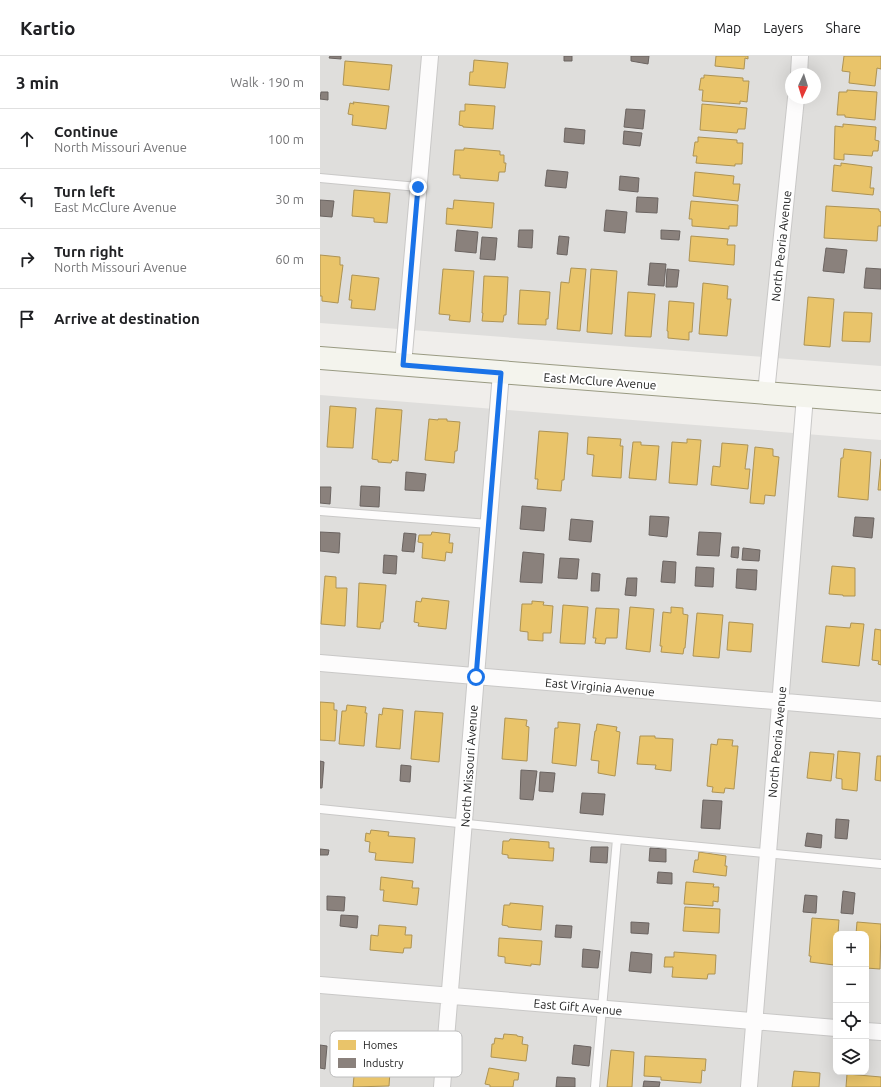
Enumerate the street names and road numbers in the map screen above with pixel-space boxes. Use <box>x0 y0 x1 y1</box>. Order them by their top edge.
street label: North Peoria Avenue <box>769 190 793 302</box>
street label: East McClure Avenue <box>543 371 657 391</box>
street label: East Virginia Avenue <box>545 676 655 698</box>
street label: North Peoria Avenue <box>766 686 788 798</box>
street label: North Missouri Avenue <box>458 704 480 828</box>
street label: East Gift Avenue <box>533 997 623 1017</box>

